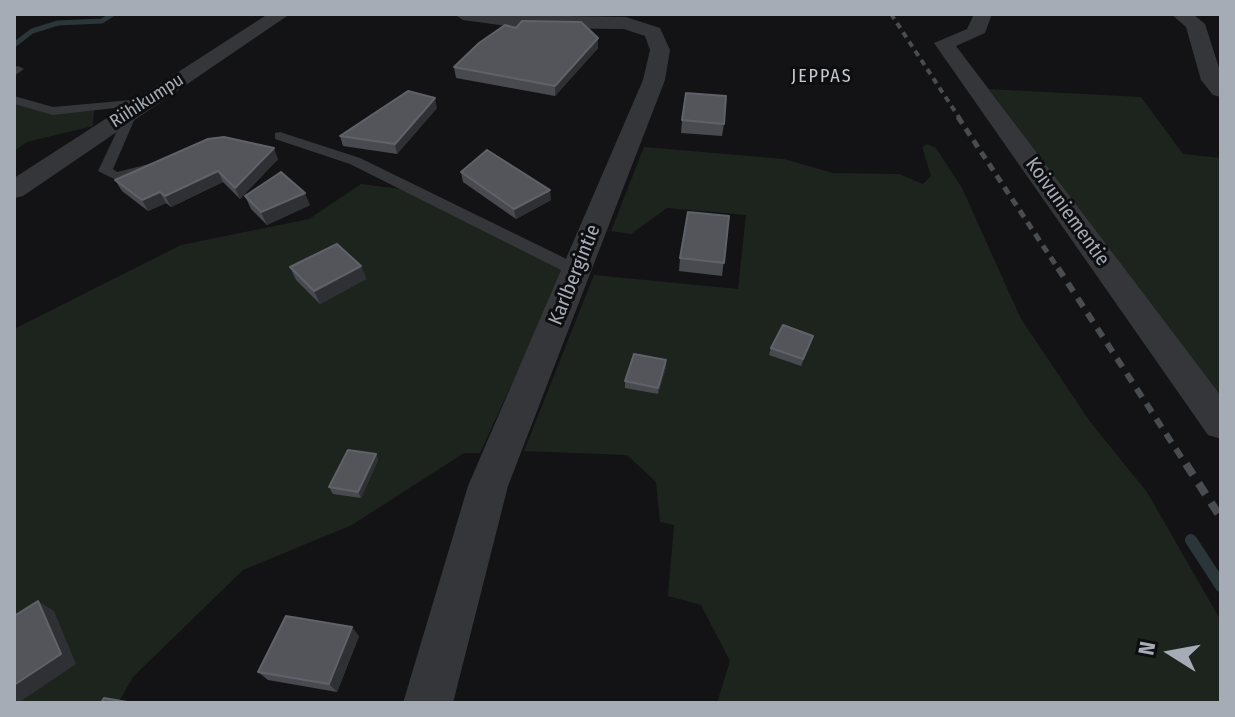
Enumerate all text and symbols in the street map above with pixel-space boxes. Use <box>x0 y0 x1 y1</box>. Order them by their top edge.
district label: JEPPAS <box>791 66 853 88</box>
street label: Riihikumpu <box>106 69 188 133</box>
street label: Koivuniementie <box>1020 153 1114 271</box>
street label: Karlbergintie <box>544 221 606 329</box>
north arrow <box>1131 613 1211 693</box>
text: N <box>1132 639 1161 657</box>

